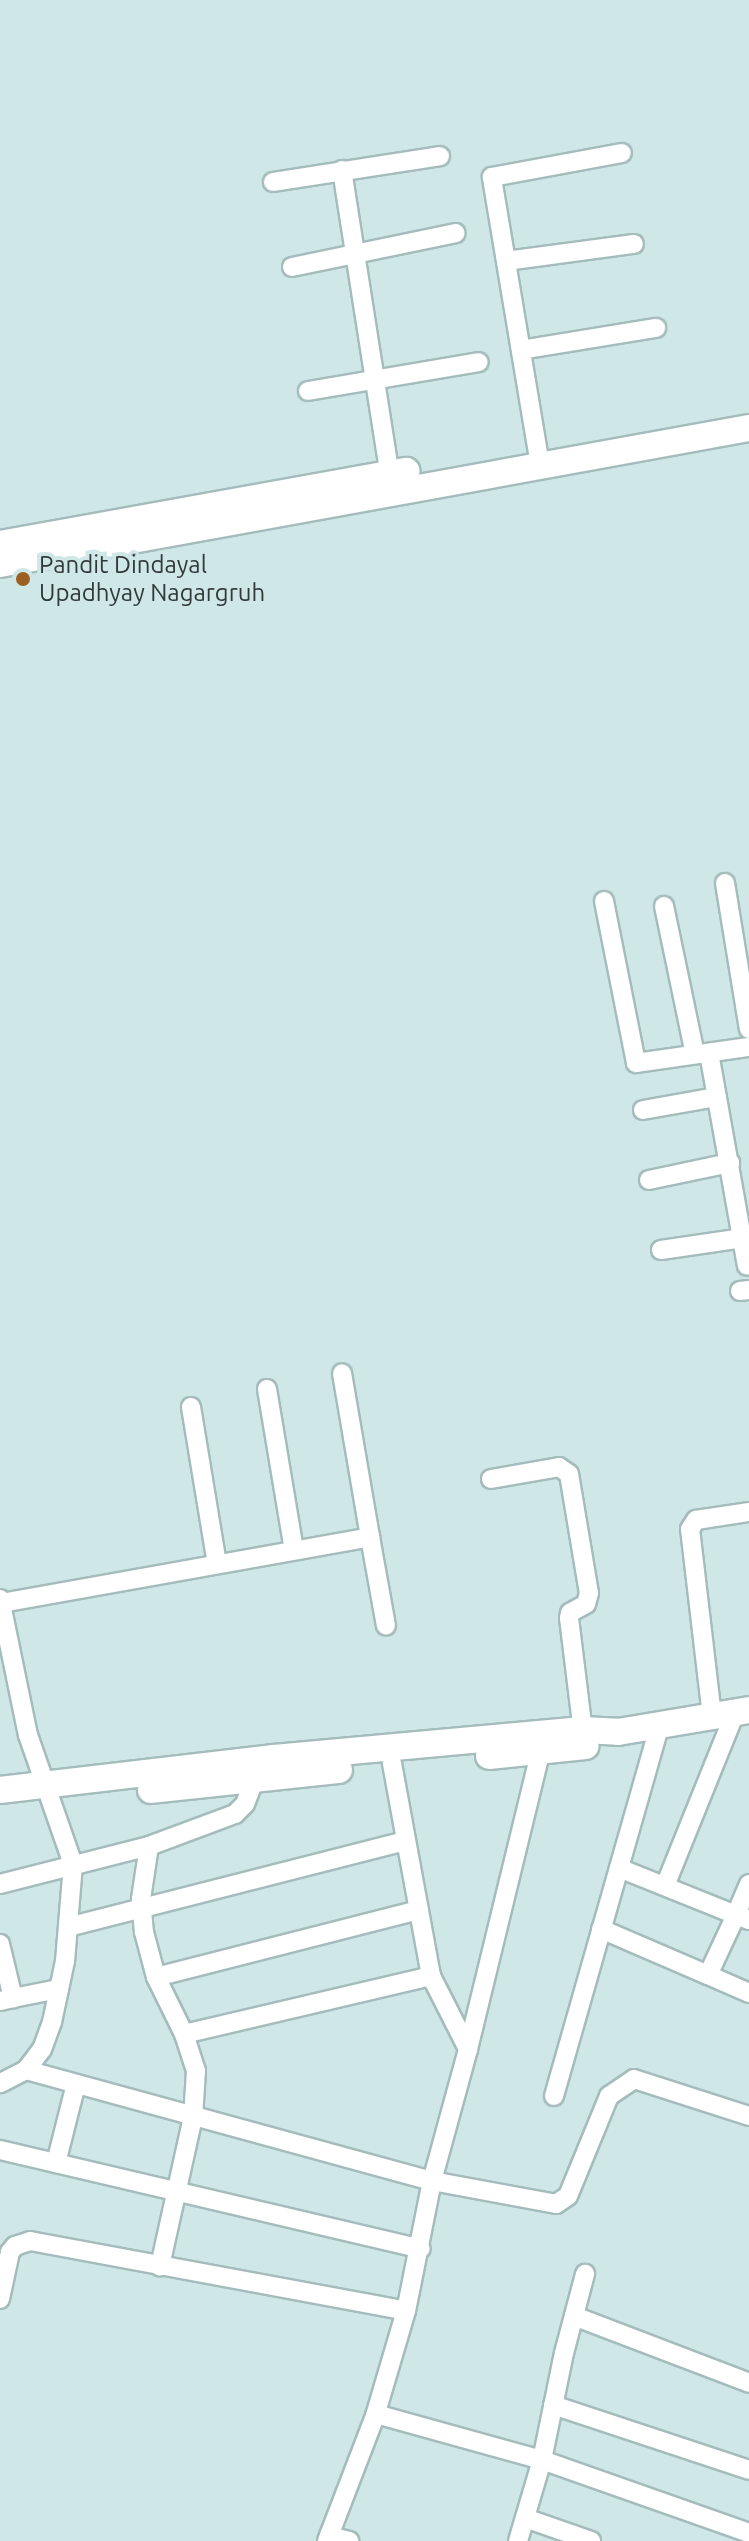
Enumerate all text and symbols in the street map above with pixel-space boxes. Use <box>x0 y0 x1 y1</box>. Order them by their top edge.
place label: Pandit Dindayal Upadhyay Nagargruh <box>39 551 265 607</box>
marker: Pandit Dindayal Upadhyay Nagargruh <box>14 570 32 588</box>

